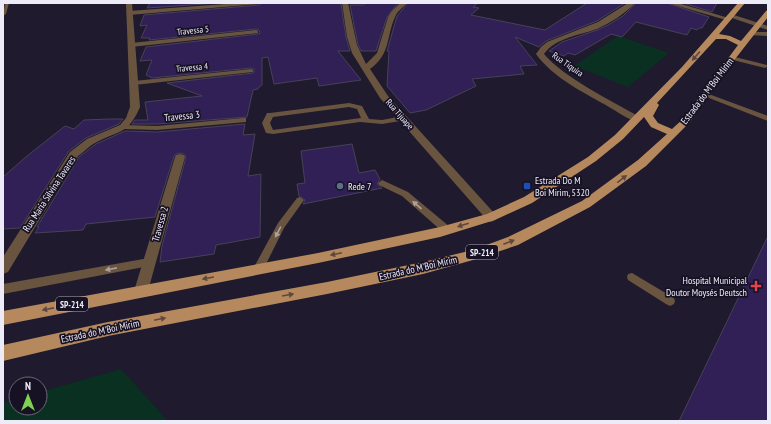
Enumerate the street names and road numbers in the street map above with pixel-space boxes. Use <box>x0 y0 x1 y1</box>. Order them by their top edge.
street label: Travessa 5 <box>176 23 210 37</box>
street label: Rua Tiquira <box>550 49 586 79</box>
street label: Estrada do M'Boi Mirim <box>678 55 736 127</box>
street label: Travessa 4 <box>175 60 209 74</box>
street label: Rua Tijuape <box>383 97 416 132</box>
street label: Travessa 3 <box>164 108 200 124</box>
street label: Rua Maria Silvina Tavares <box>20 153 79 234</box>
street label: Travessa 2 <box>149 205 171 243</box>
road number: SP-214 <box>466 245 498 259</box>
street label: Estrada do M'Boi Mirim <box>378 253 458 283</box>
road number: SP-214 <box>56 297 88 311</box>
street label: Estrada do M'Boi Mirim <box>60 316 140 346</box>

